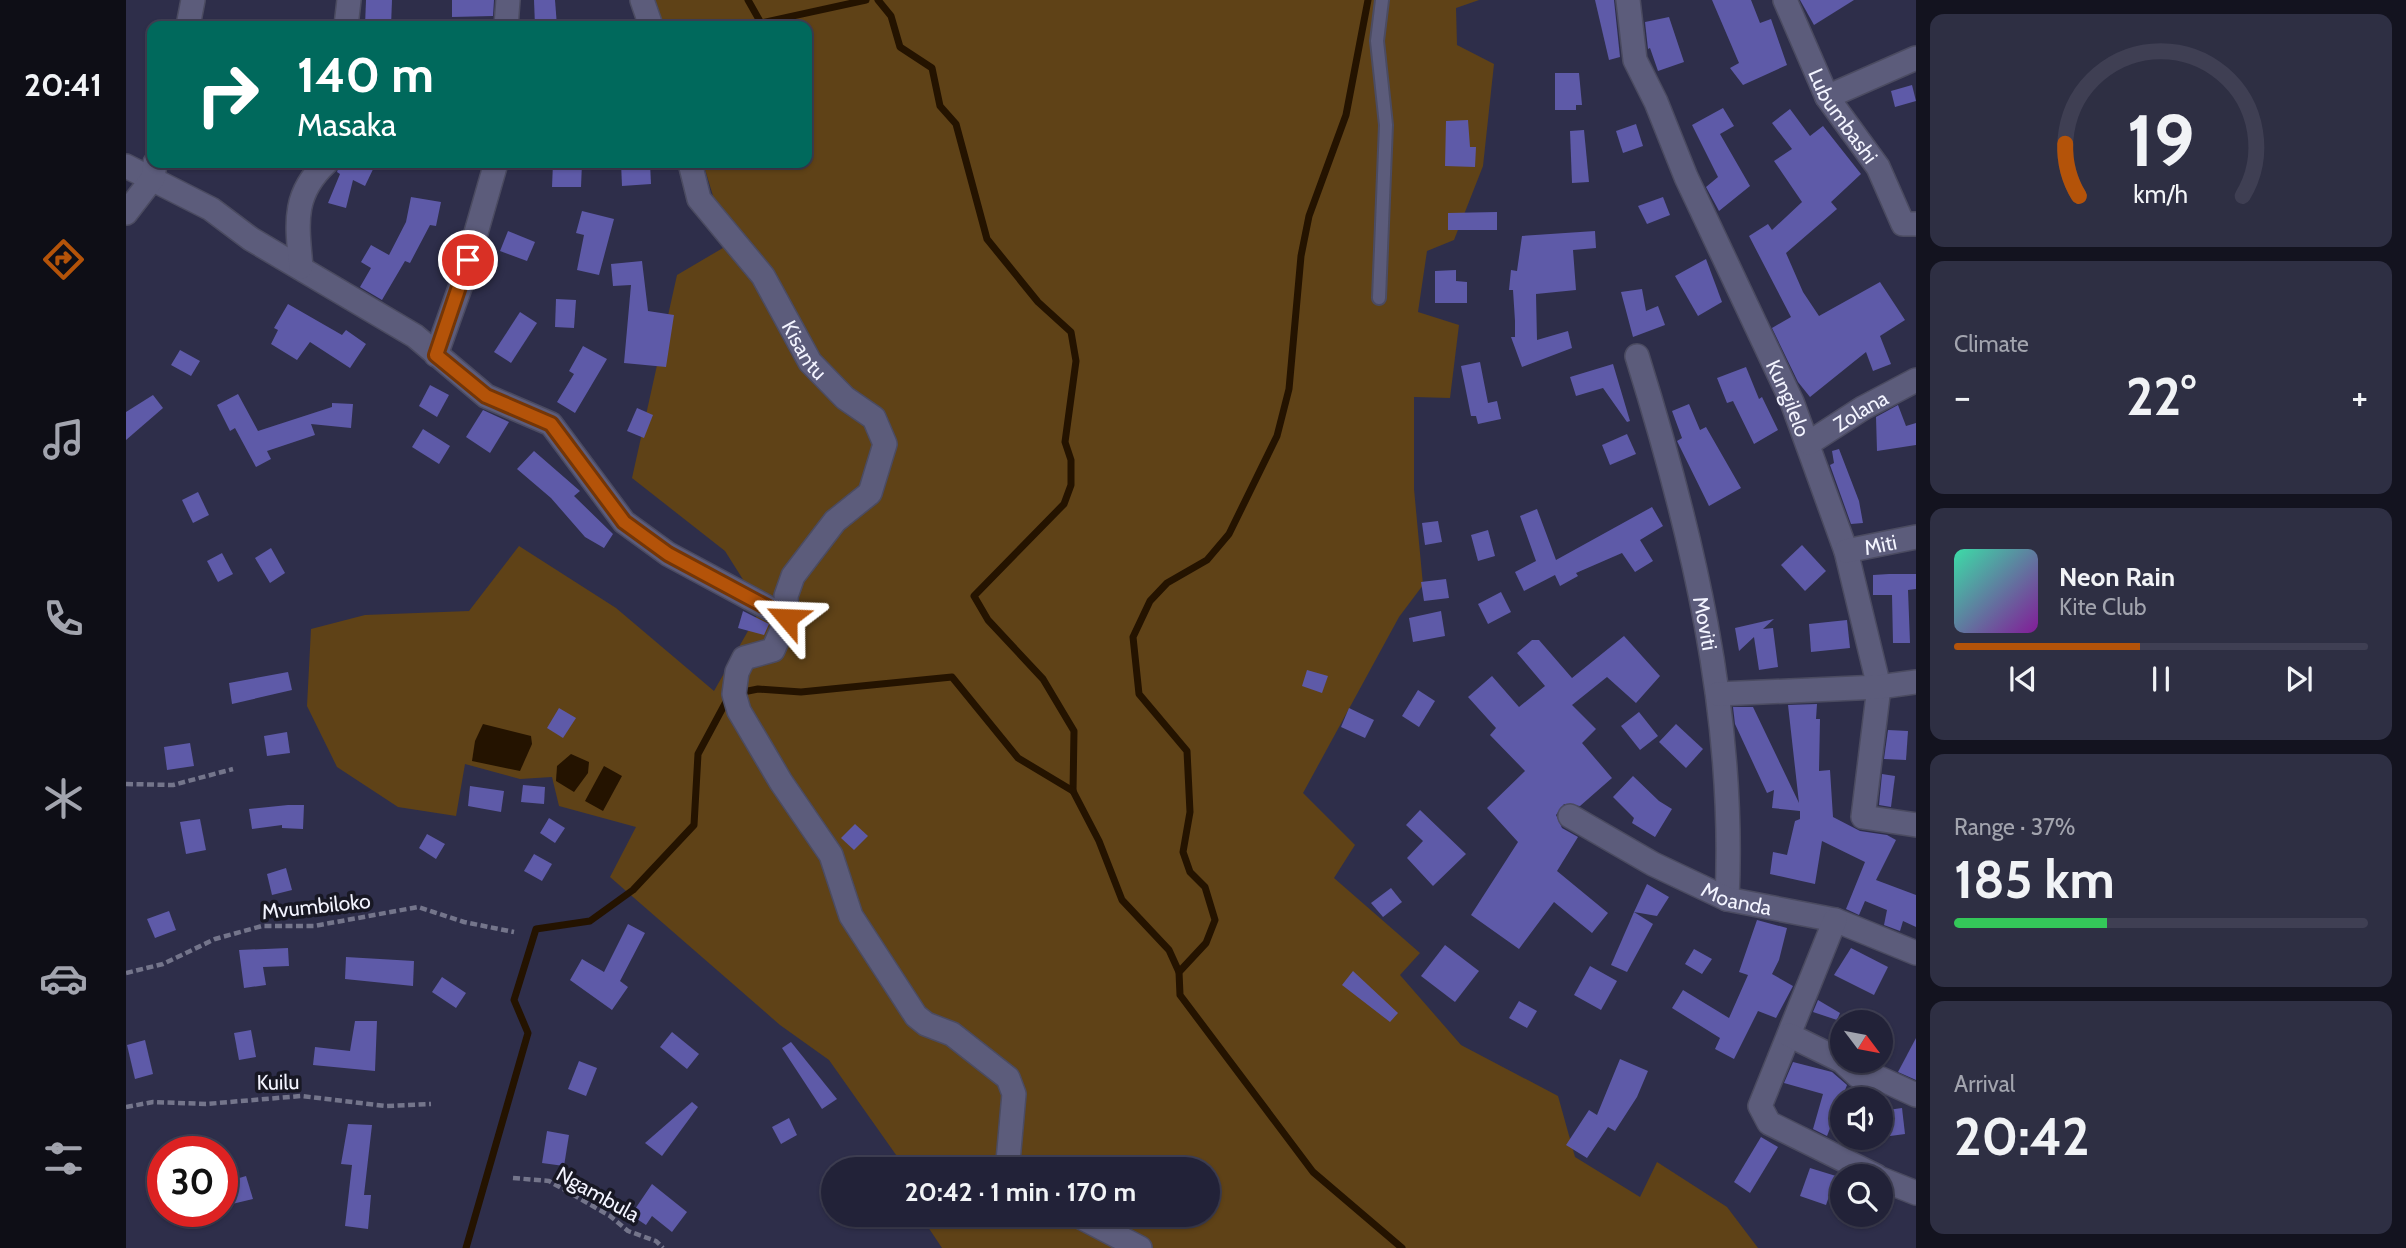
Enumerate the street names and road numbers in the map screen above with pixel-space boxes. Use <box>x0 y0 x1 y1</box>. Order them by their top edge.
street label: Lubumbashi <box>1804 64 1883 168</box>
street label: Kisantu <box>777 316 832 385</box>
street label: Kungilelo <box>1761 355 1816 440</box>
street label: Zolana <box>1828 385 1892 436</box>
street label: Miti <box>1862 529 1899 560</box>
street label: Moviti <box>1688 594 1723 652</box>
street label: Moanda <box>1697 876 1774 920</box>
street label: Mvumbiloko <box>260 888 372 924</box>
street label: Kuilu <box>256 1069 300 1095</box>
street label: Ngambula <box>552 1161 644 1227</box>

